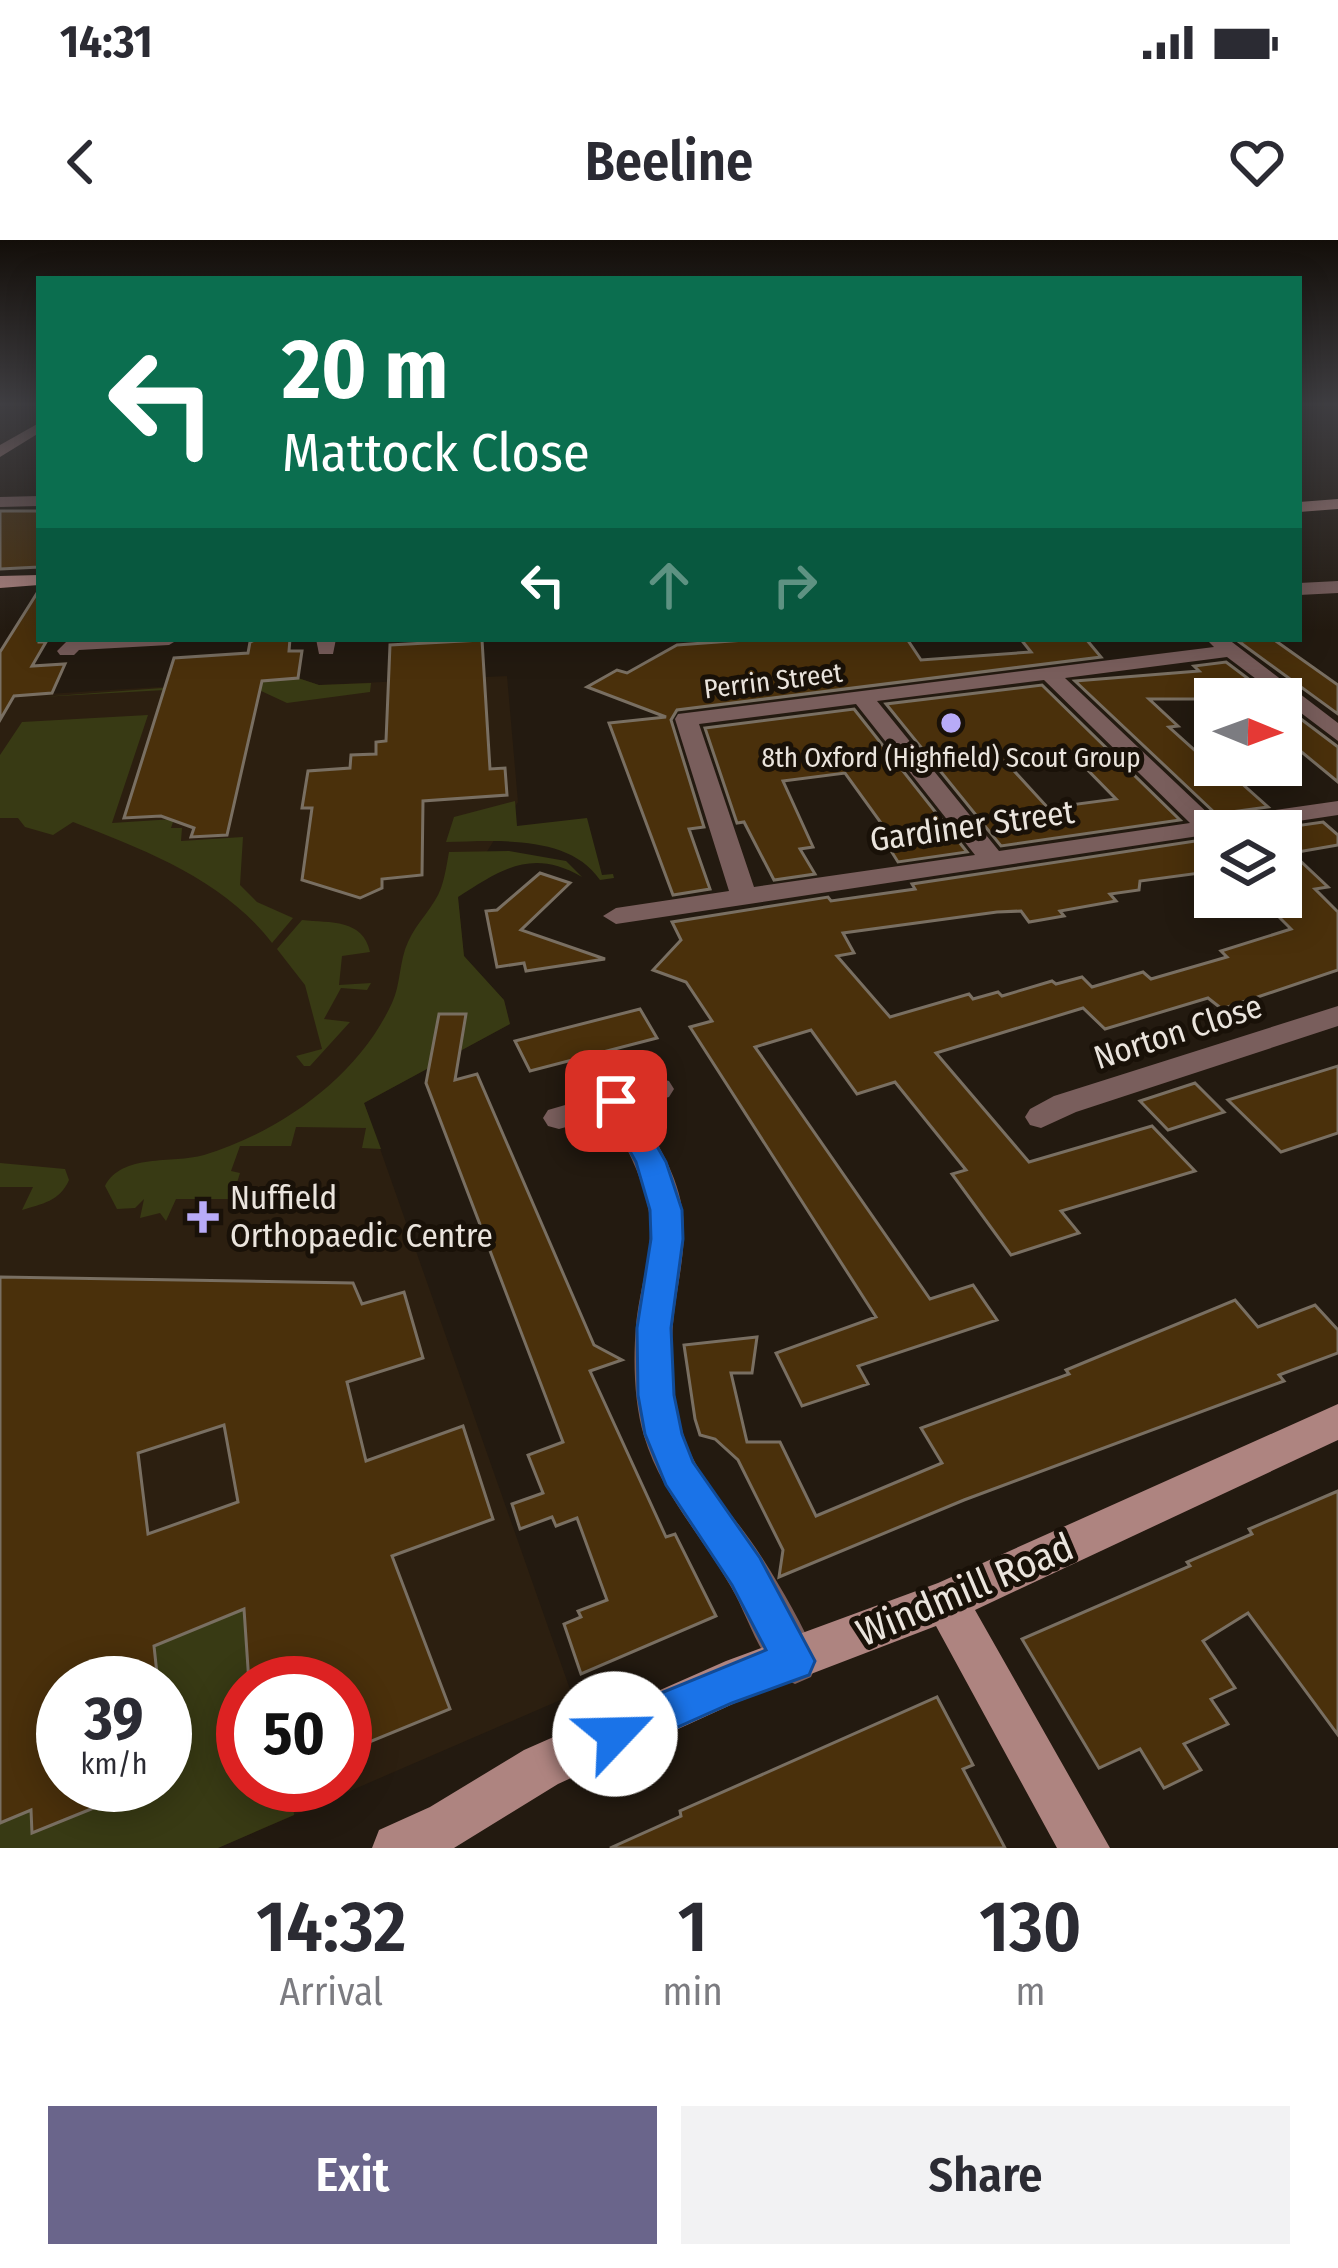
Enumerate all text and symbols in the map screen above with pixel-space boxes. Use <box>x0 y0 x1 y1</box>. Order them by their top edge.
text: 14:31 <box>60 15 153 69</box>
icon: back <box>48 129 114 195</box>
icon: heart <box>1224 129 1290 195</box>
text: Beeline <box>585 130 753 194</box>
text: 20 m <box>282 319 448 420</box>
icon: left <box>84 324 240 480</box>
text: Mattock Close <box>282 421 590 485</box>
icon: left <box>510 552 576 618</box>
icon: ahead <box>636 552 702 618</box>
icon: right <box>762 552 828 618</box>
street label: Perrin Street <box>702 657 844 705</box>
north arrow <box>1194 678 1302 786</box>
map controls <box>1194 678 1302 918</box>
marker: 8th Oxford (Highfield) Scout Group <box>938 710 964 736</box>
place label: 8th Oxford (Highfield) Scout Group <box>761 742 1141 774</box>
street label: Gardiner Street <box>867 792 1077 860</box>
button: layers <box>1194 810 1302 918</box>
street label: Norton Close <box>1089 986 1267 1078</box>
pin <box>565 1050 667 1152</box>
icon: arrive <box>583 1068 649 1134</box>
place label: Nuffield Orthopaedic Centre <box>230 1178 493 1256</box>
marker: Nuffield Orthopaedic Centre <box>187 1201 219 1233</box>
street label: Windmill Road <box>850 1524 1080 1656</box>
speed limit sign: 50 <box>216 1656 372 1812</box>
position arrow <box>552 1671 678 1797</box>
text: 39 <box>85 1683 143 1755</box>
text: km/h <box>81 1746 147 1782</box>
text: 14:32 <box>256 1884 406 1970</box>
text: 1 <box>678 1884 708 1970</box>
text: 130 <box>979 1884 1082 1970</box>
text: Arrival <box>280 1969 383 2015</box>
text: min <box>663 1969 723 2015</box>
text: m <box>1015 1969 1045 2015</box>
button: Exit <box>48 2106 657 2244</box>
button: Share <box>681 2106 1290 2244</box>

